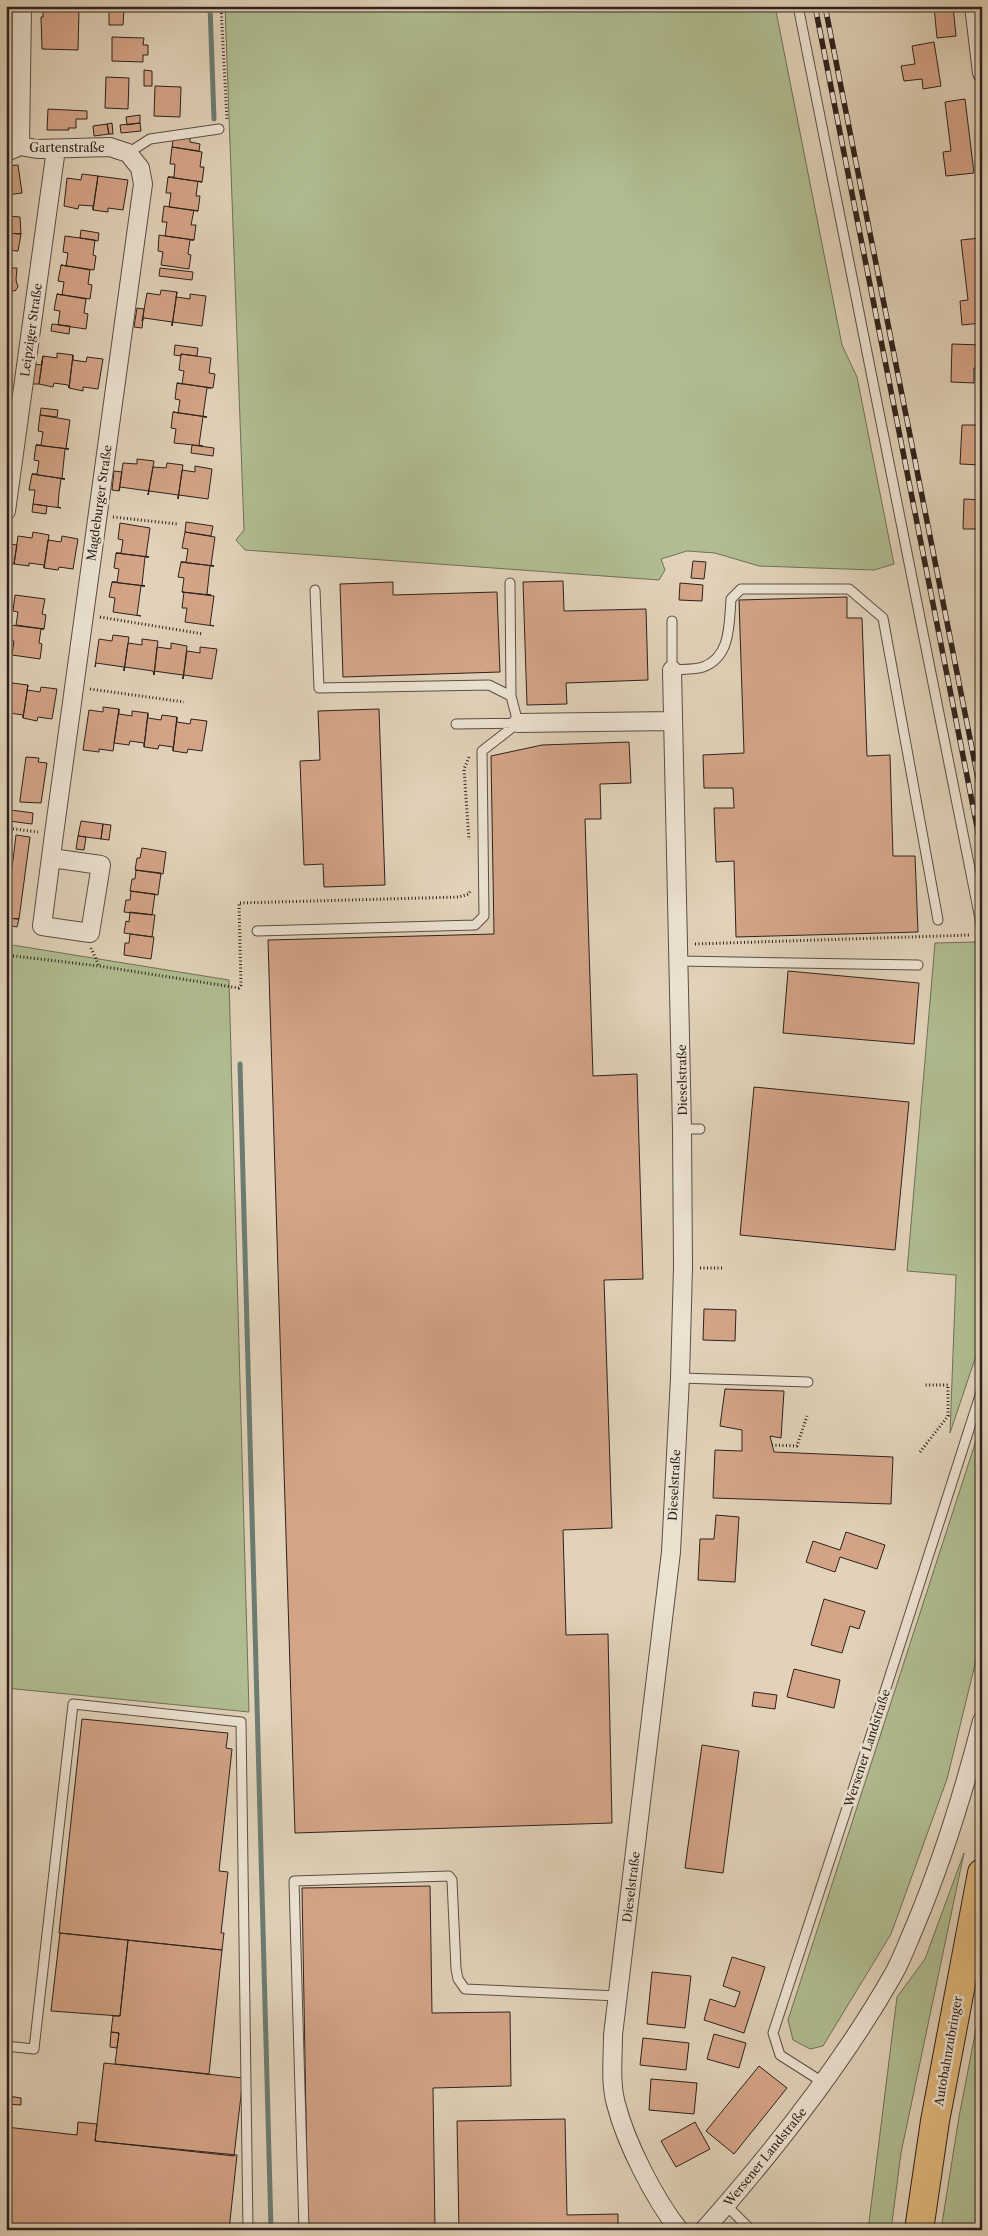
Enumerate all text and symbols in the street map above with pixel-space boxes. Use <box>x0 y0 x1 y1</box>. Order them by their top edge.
street label: Gartenstraße <box>29 140 105 155</box>
street label: Leipziger Straße <box>17 282 45 378</box>
street label: Magdeburger Straße <box>83 444 115 562</box>
street label: Dieselstraße <box>674 1044 690 1116</box>
street label: Dieselstraße <box>665 1449 683 1521</box>
street label: Wersener Landstraße <box>841 1687 893 1810</box>
street label: Dieselstraße <box>619 1850 643 1923</box>
street label: Autobahnzubringer <box>931 1995 965 2108</box>
street label: Wersener Landstraße <box>720 2104 810 2210</box>

